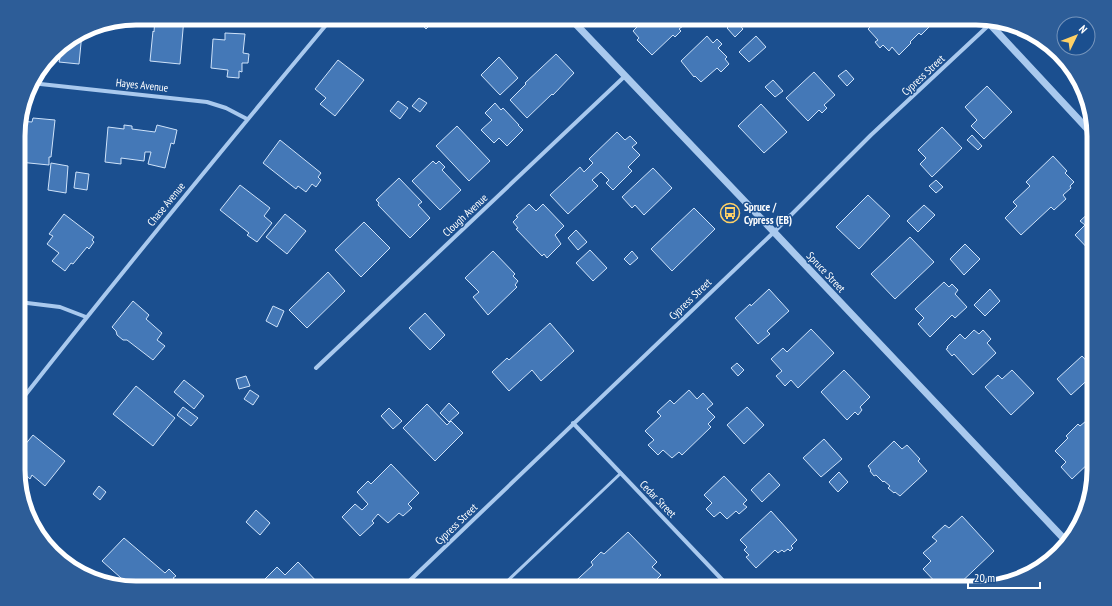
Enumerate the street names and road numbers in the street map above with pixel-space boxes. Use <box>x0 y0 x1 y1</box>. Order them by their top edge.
street label: Cypress Street <box>899 52 947 98</box>
street label: Hayes Avenue <box>115 75 169 95</box>
street label: Chase Avenue <box>144 179 188 229</box>
street label: Clough Avenue <box>440 190 491 239</box>
street label: Spruce Street <box>804 249 848 295</box>
street label: Cypress Street <box>666 275 714 323</box>
street label: Cedar Street <box>637 477 679 521</box>
street label: Cypress Street <box>432 500 480 548</box>

